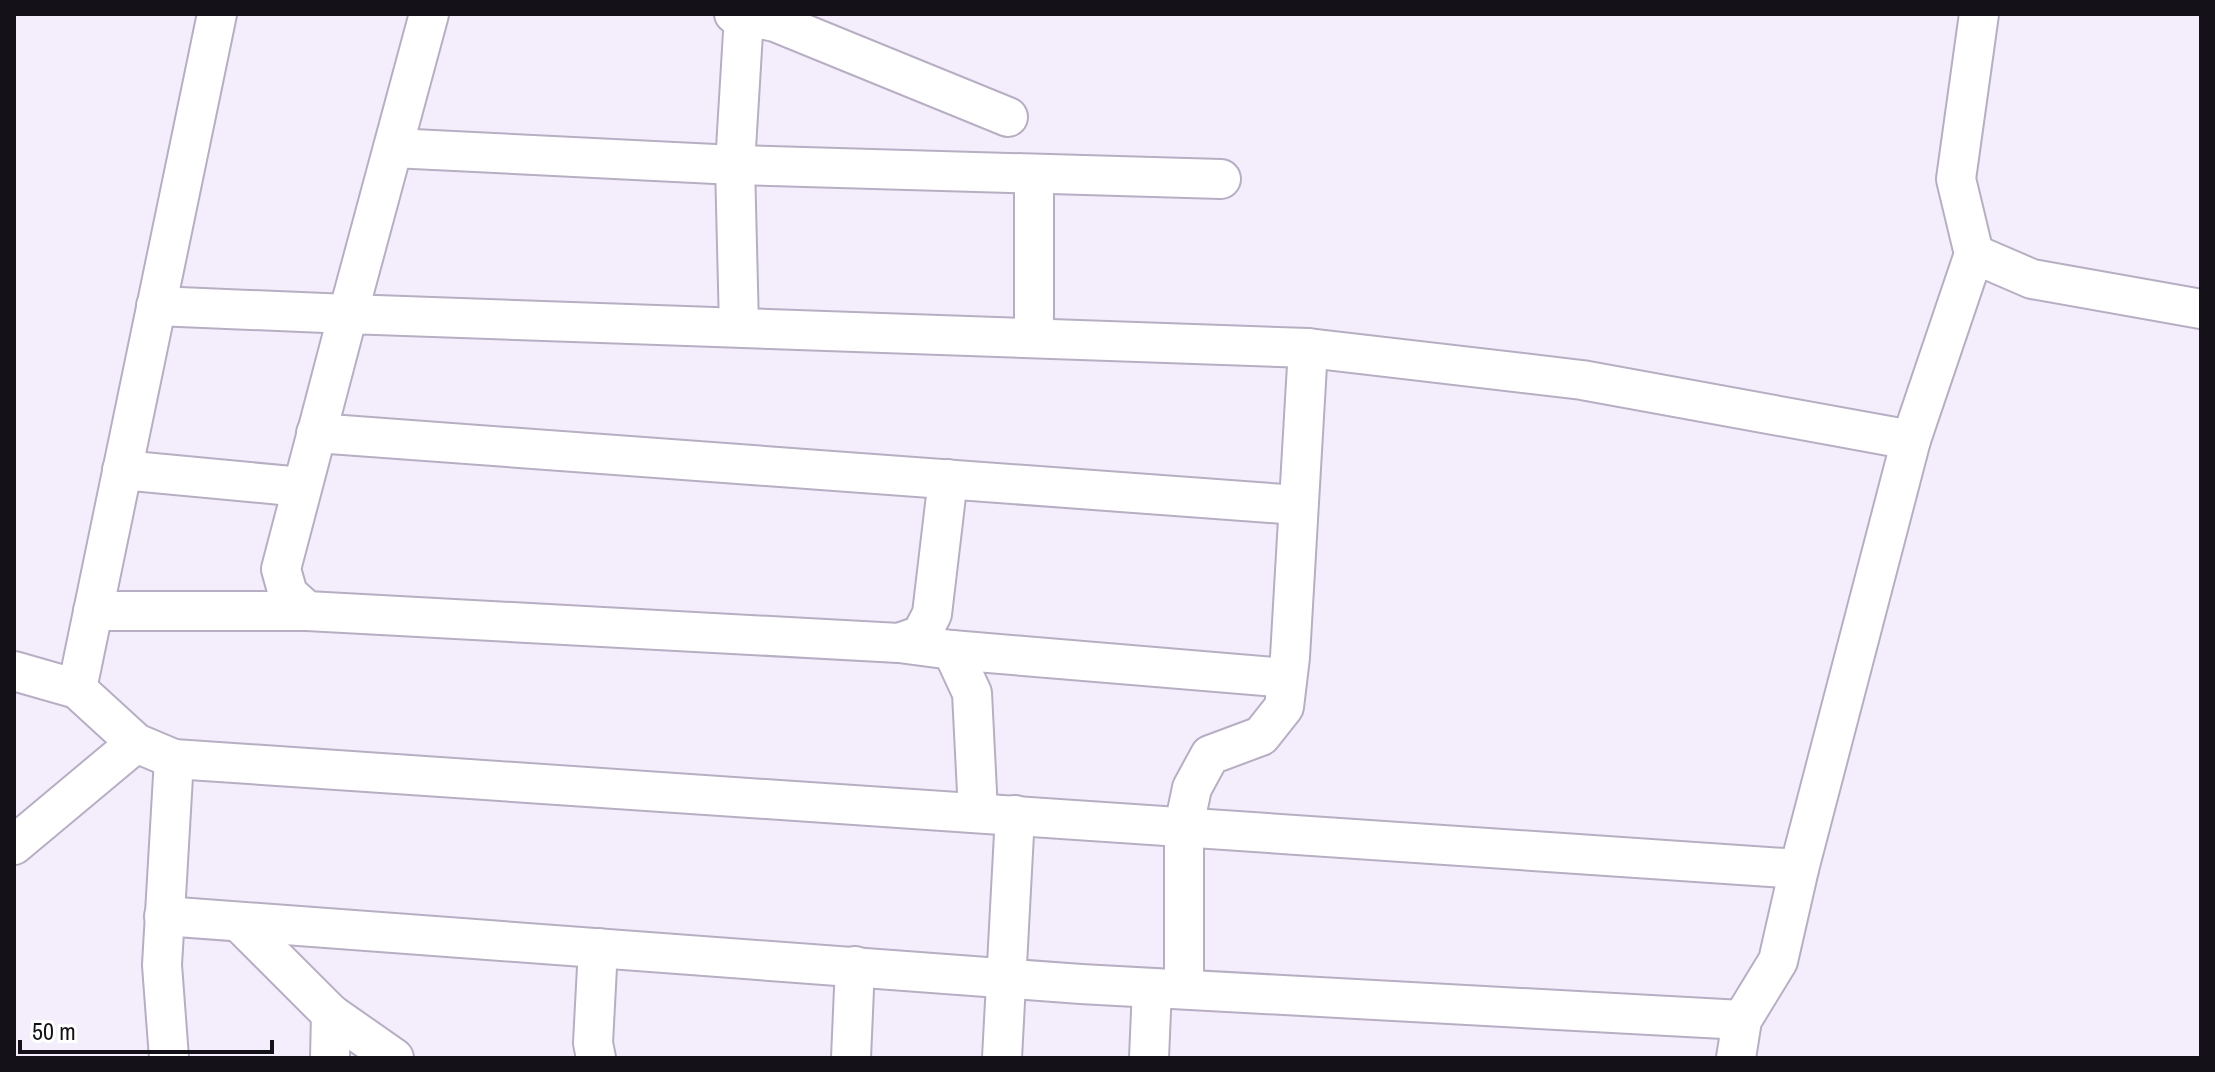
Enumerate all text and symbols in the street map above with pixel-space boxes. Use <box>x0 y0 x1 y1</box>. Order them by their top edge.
scale bar <box>20 1004 272 1054</box>
text: 50 m <box>32 1015 76 1047</box>

